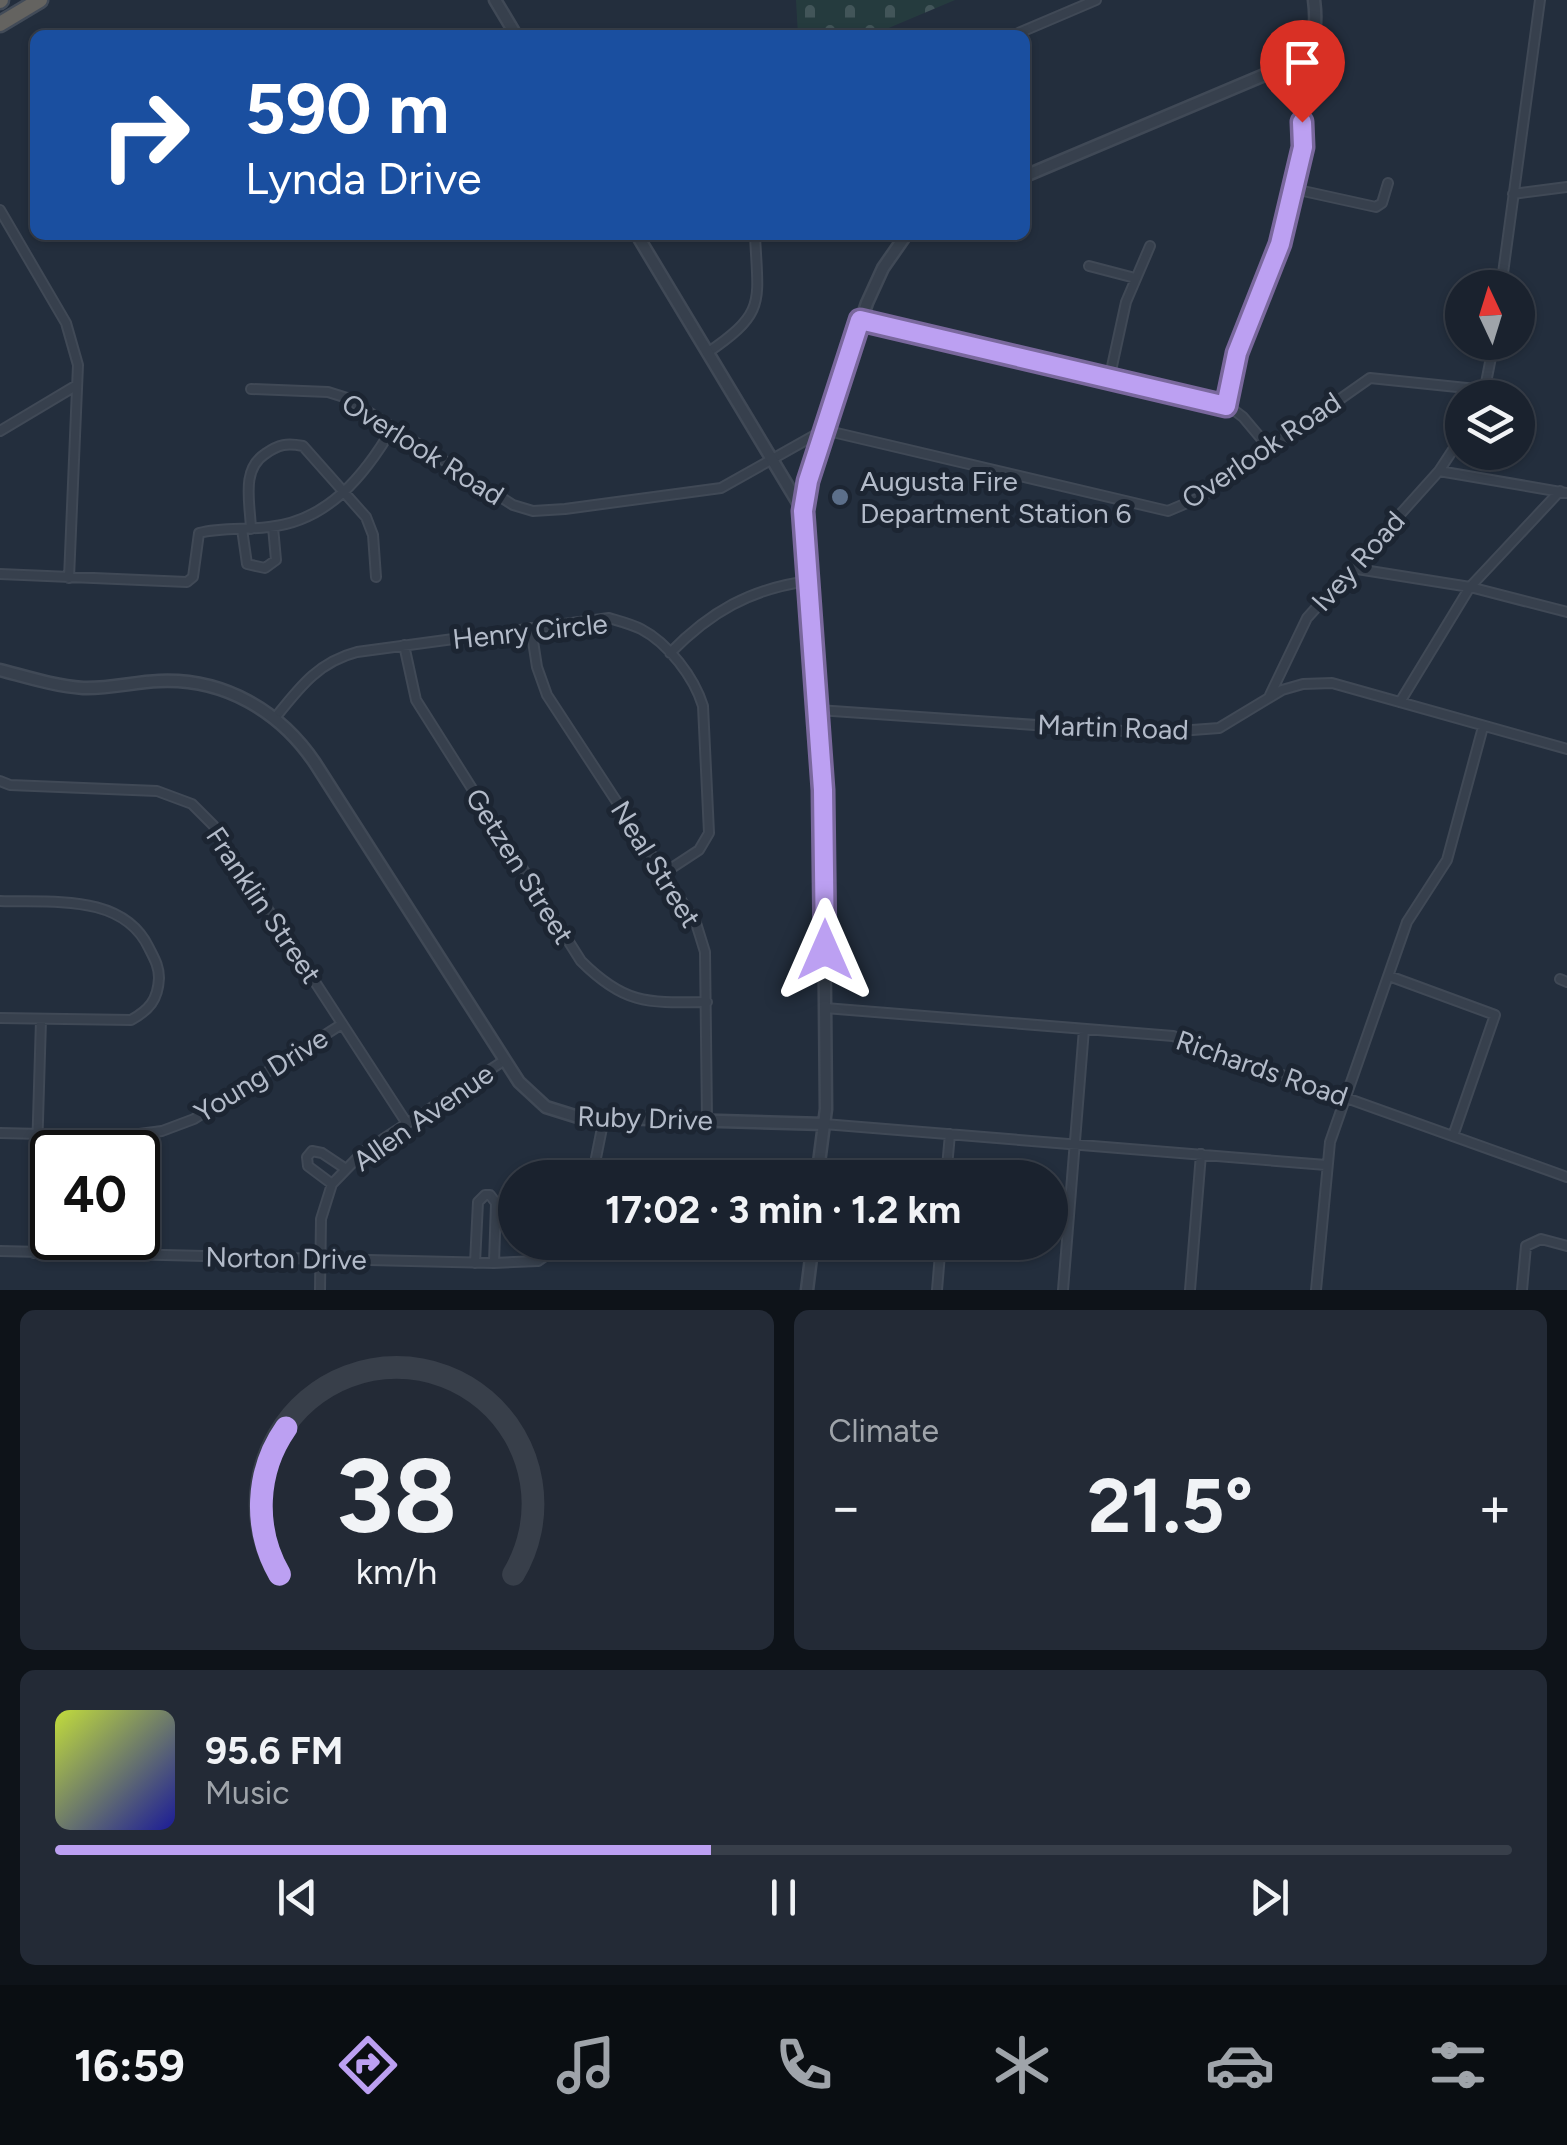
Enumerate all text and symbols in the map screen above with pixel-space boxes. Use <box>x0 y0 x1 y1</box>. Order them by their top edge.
pin <box>1260 20 1345 123</box>
icon: arrive <box>1275 35 1330 90</box>
text: 590 m <box>245 66 449 151</box>
icon: right <box>80 70 210 200</box>
text: Lynda Drive <box>245 151 481 205</box>
north arrow <box>1445 270 1535 360</box>
map controls <box>1445 270 1535 470</box>
button: layers <box>1445 380 1535 470</box>
street label: Overlook Road <box>1175 384 1347 516</box>
street label: Overlook Road <box>336 386 510 512</box>
place label: Augusta Fire Department Station 6 <box>860 464 1132 530</box>
marker: Augusta Fire Department Station 6 <box>829 486 851 508</box>
street label: Ivey Road <box>1304 504 1412 618</box>
street label: Henry Circle <box>451 606 609 656</box>
street label: Martin Road <box>1037 707 1189 747</box>
street label: Getzen Street <box>459 782 581 950</box>
street label: Neal Street <box>604 794 708 934</box>
street label: Franklin Street <box>199 820 329 990</box>
position arrow <box>773 898 877 1002</box>
street label: Young Drive <box>188 1021 334 1129</box>
street label: Richards Road <box>1172 1023 1352 1113</box>
street label: Allen Avenue <box>346 1056 500 1178</box>
street label: Ruby Drive <box>577 1099 713 1137</box>
speed limit sign: 40 <box>30 1130 160 1260</box>
text: 17:02 · 3 min · 1.2 km <box>605 1187 961 1233</box>
street label: Norton Drive <box>205 1240 367 1276</box>
text: Climate <box>829 1412 939 1450</box>
text: 38 <box>336 1433 457 1558</box>
text: 21.5° <box>1087 1461 1253 1551</box>
text: − <box>829 1474 863 1540</box>
text: + <box>1478 1474 1512 1540</box>
text: km/h <box>356 1550 438 1593</box>
text: 95.6 FM <box>205 1728 343 1774</box>
text: Music <box>205 1774 290 1812</box>
icon: previous <box>270 1870 325 1925</box>
icon: pause <box>756 1870 811 1925</box>
icon: next <box>1242 1870 1297 1925</box>
icon: directions <box>333 2030 403 2100</box>
icon: music <box>551 2030 621 2100</box>
icon: phone <box>769 2030 839 2100</box>
icon: climate <box>987 2030 1057 2100</box>
icon: car <box>1205 2030 1275 2100</box>
icon: filters <box>1423 2030 1493 2100</box>
text: 16:59 <box>74 2038 185 2092</box>

